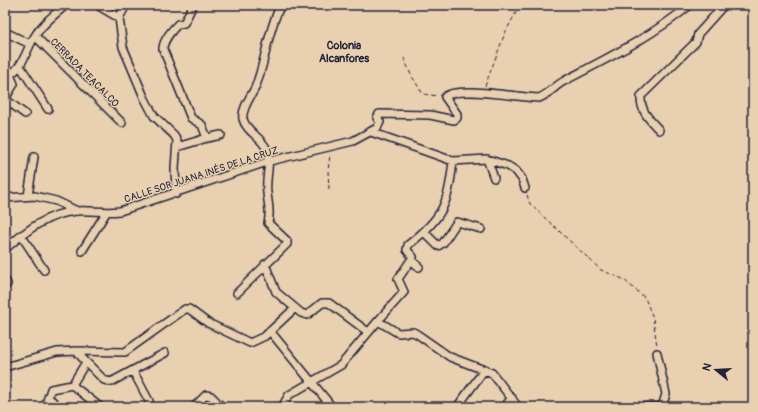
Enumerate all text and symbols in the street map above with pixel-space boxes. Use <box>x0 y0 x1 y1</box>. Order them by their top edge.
street label: CERRADA TEACALCO <box>48 36 121 109</box>
district label: Colonia Alcanfores <box>319 39 369 65</box>
street label: CALLE SOR JUANA INÉS DE LA CRUZ <box>122 143 280 206</box>
north arrow <box>696 350 736 390</box>
text: N <box>700 361 714 373</box>

